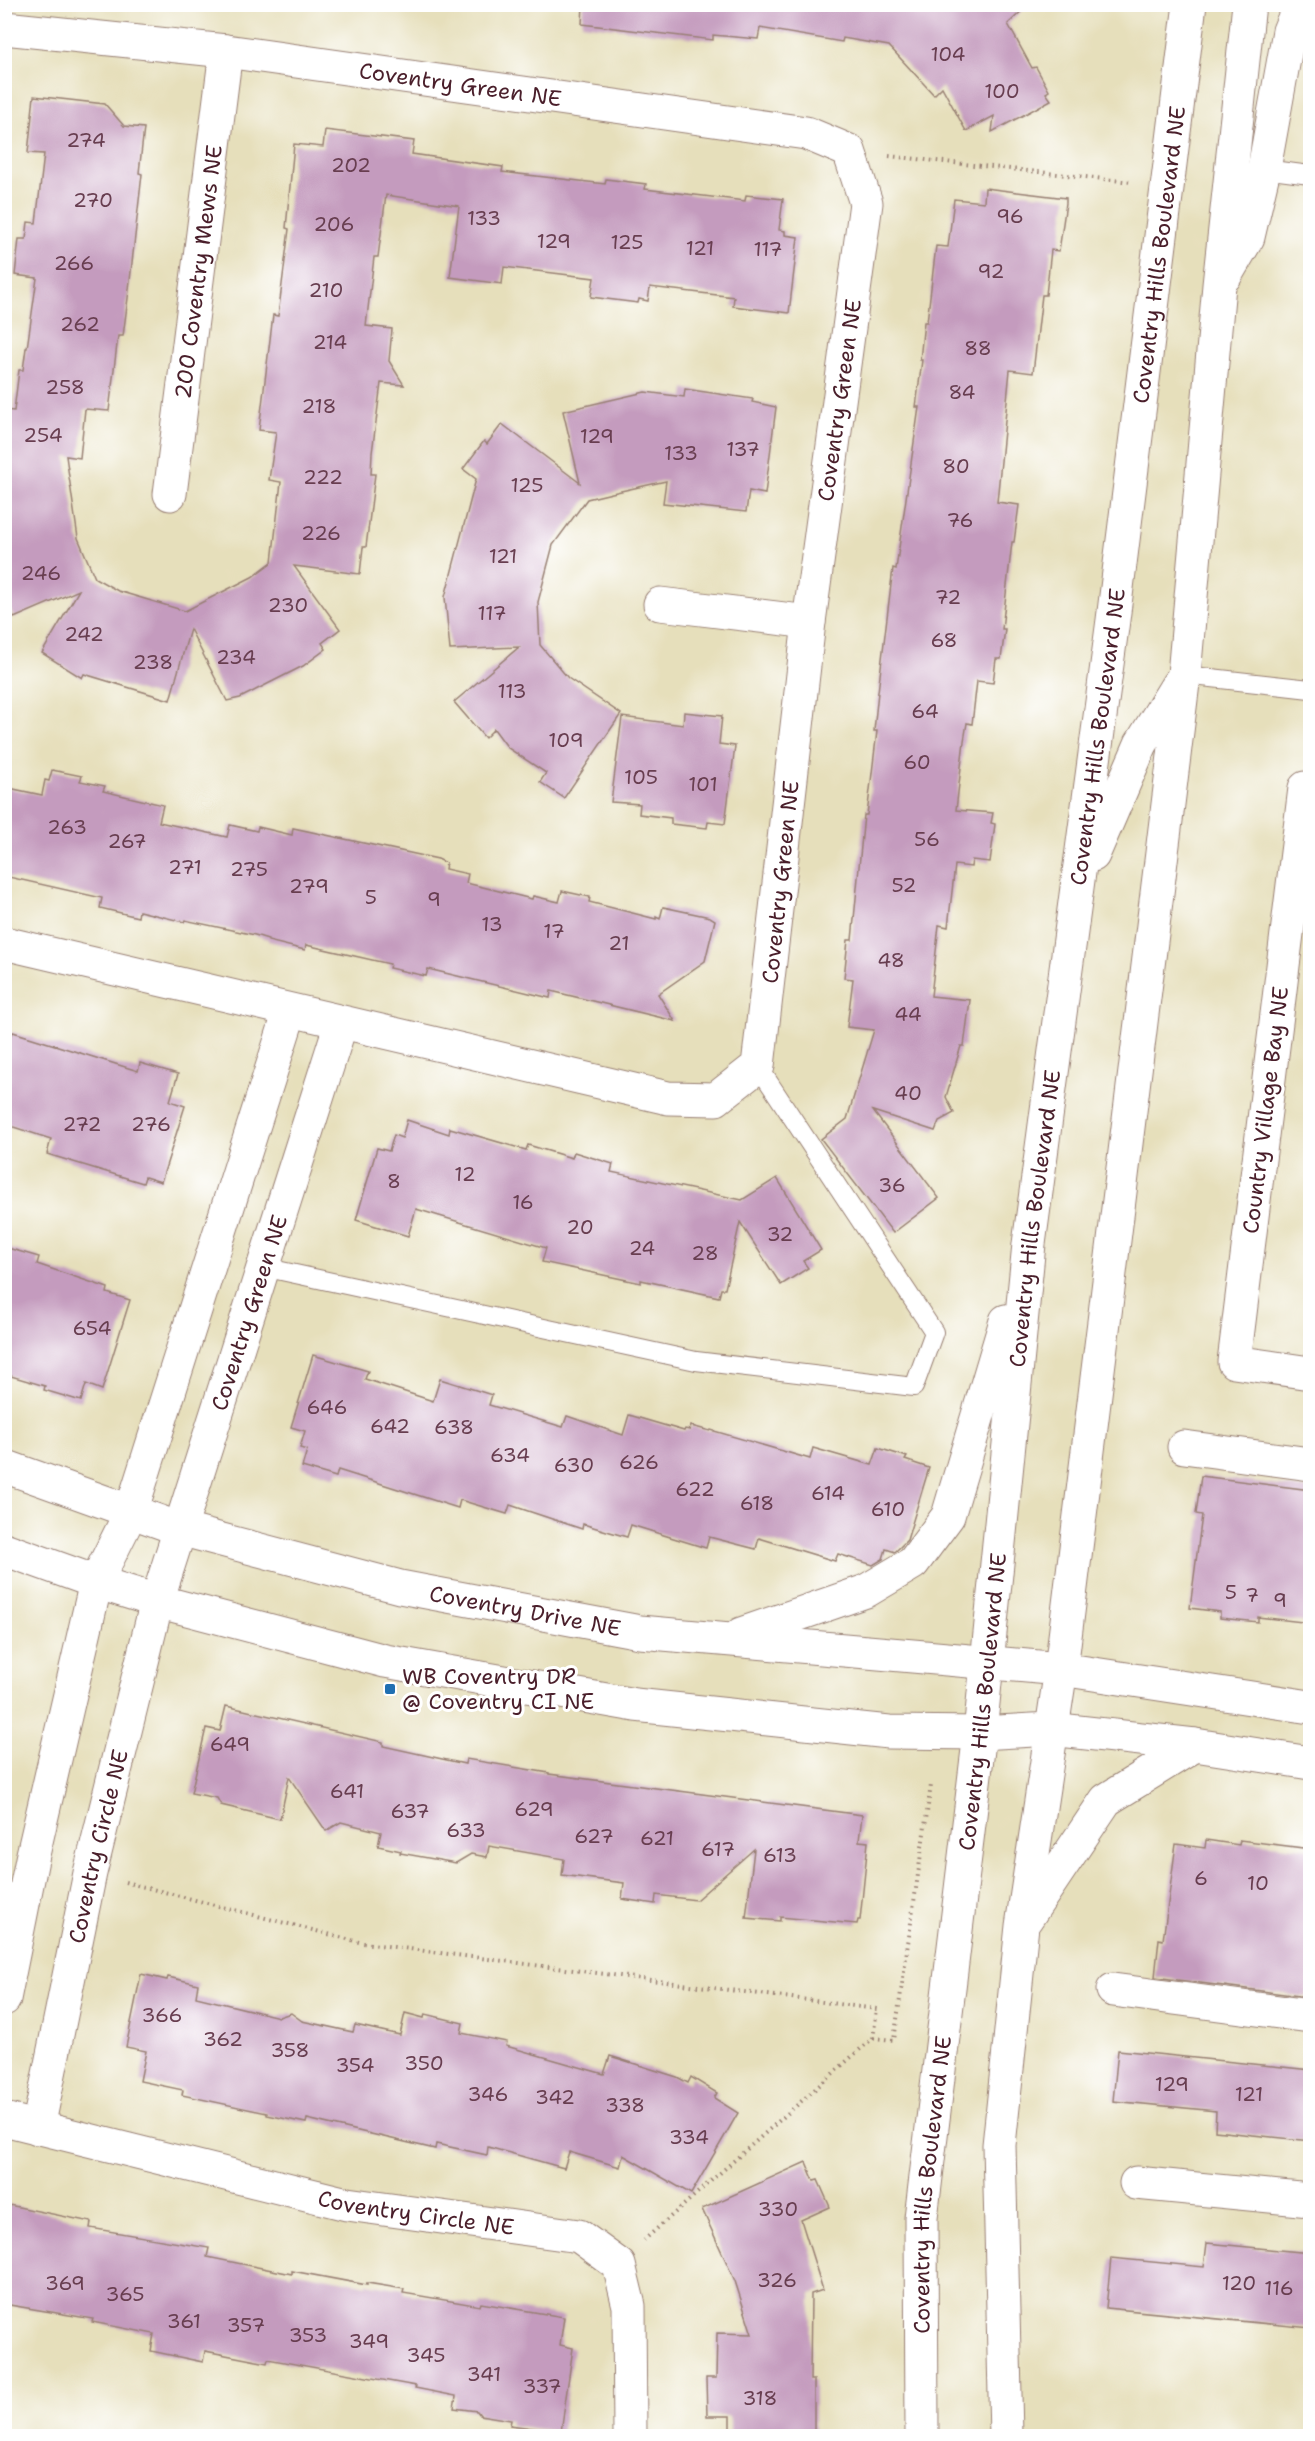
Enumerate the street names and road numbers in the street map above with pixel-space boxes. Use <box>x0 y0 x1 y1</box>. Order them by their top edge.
street label: Coventry Green NE <box>357 56 564 113</box>
street label: Coventry Hills Boulevard NE <box>1126 104 1192 405</box>
street label: 200 Coventry Mews NE <box>168 143 229 401</box>
street label: Coventry Green NE <box>811 297 868 503</box>
street label: Coventry Hills Boulevard NE <box>1063 586 1132 887</box>
street label: Coventry Green NE <box>755 779 806 985</box>
street label: Country Village Bay NE <box>1236 985 1295 1235</box>
street label: Coventry Hills Boulevard NE <box>1003 1068 1067 1369</box>
street label: Coventry Green NE <box>204 1211 294 1414</box>
street label: Coventry Hills Boulevard NE <box>952 1551 1013 1852</box>
street label: Coventry Drive NE <box>427 1579 623 1643</box>
street label: Coventry Circle NE <box>62 1746 135 1946</box>
street label: Coventry Hills Boulevard NE <box>907 2034 958 2334</box>
street label: Coventry Circle NE <box>315 2183 516 2242</box>

